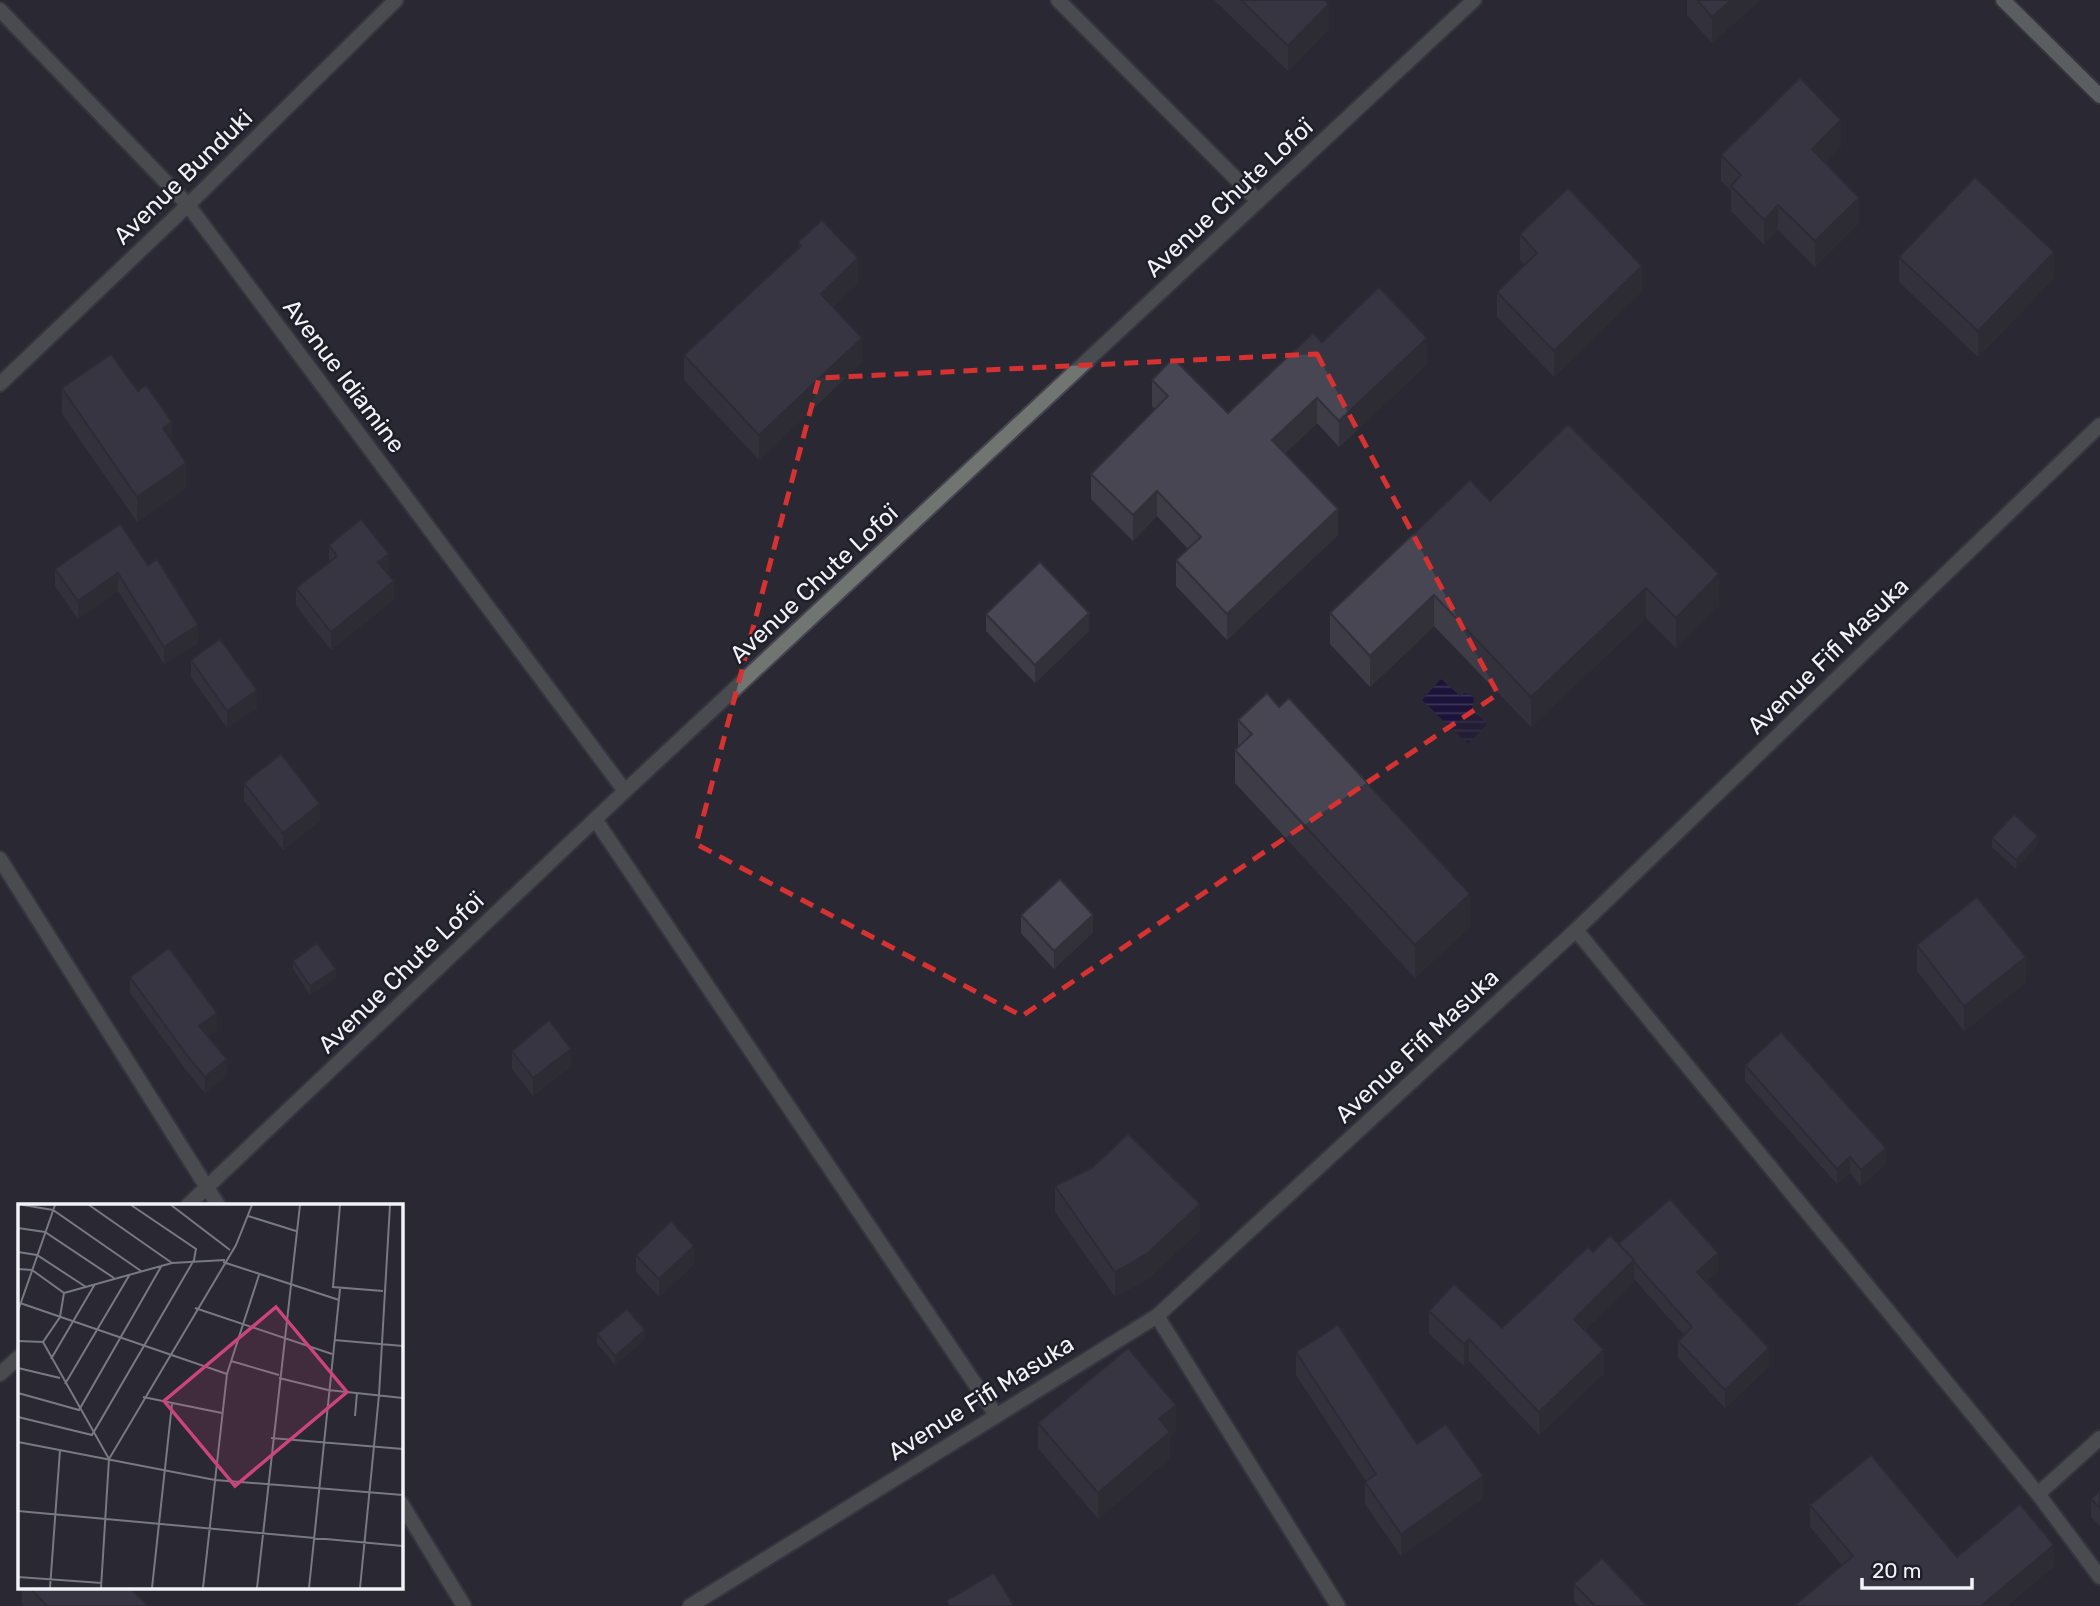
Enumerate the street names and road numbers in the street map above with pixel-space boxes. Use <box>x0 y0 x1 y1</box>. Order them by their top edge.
street label: Avenue Bunduki <box>108 104 258 250</box>
street label: Avenue Chute Lofoï <box>1139 112 1320 283</box>
street label: Avenue Idiamine <box>277 294 411 458</box>
street label: Avenue Chute Lofoï <box>724 498 905 669</box>
street label: Avenue Fifi Masuka <box>1742 572 1914 740</box>
street label: Avenue Chute Lofoï <box>312 886 490 1059</box>
street label: Avenue Fifi Masuka <box>1329 963 1505 1129</box>
street label: Avenue Fifi Masuka <box>883 1330 1079 1466</box>

